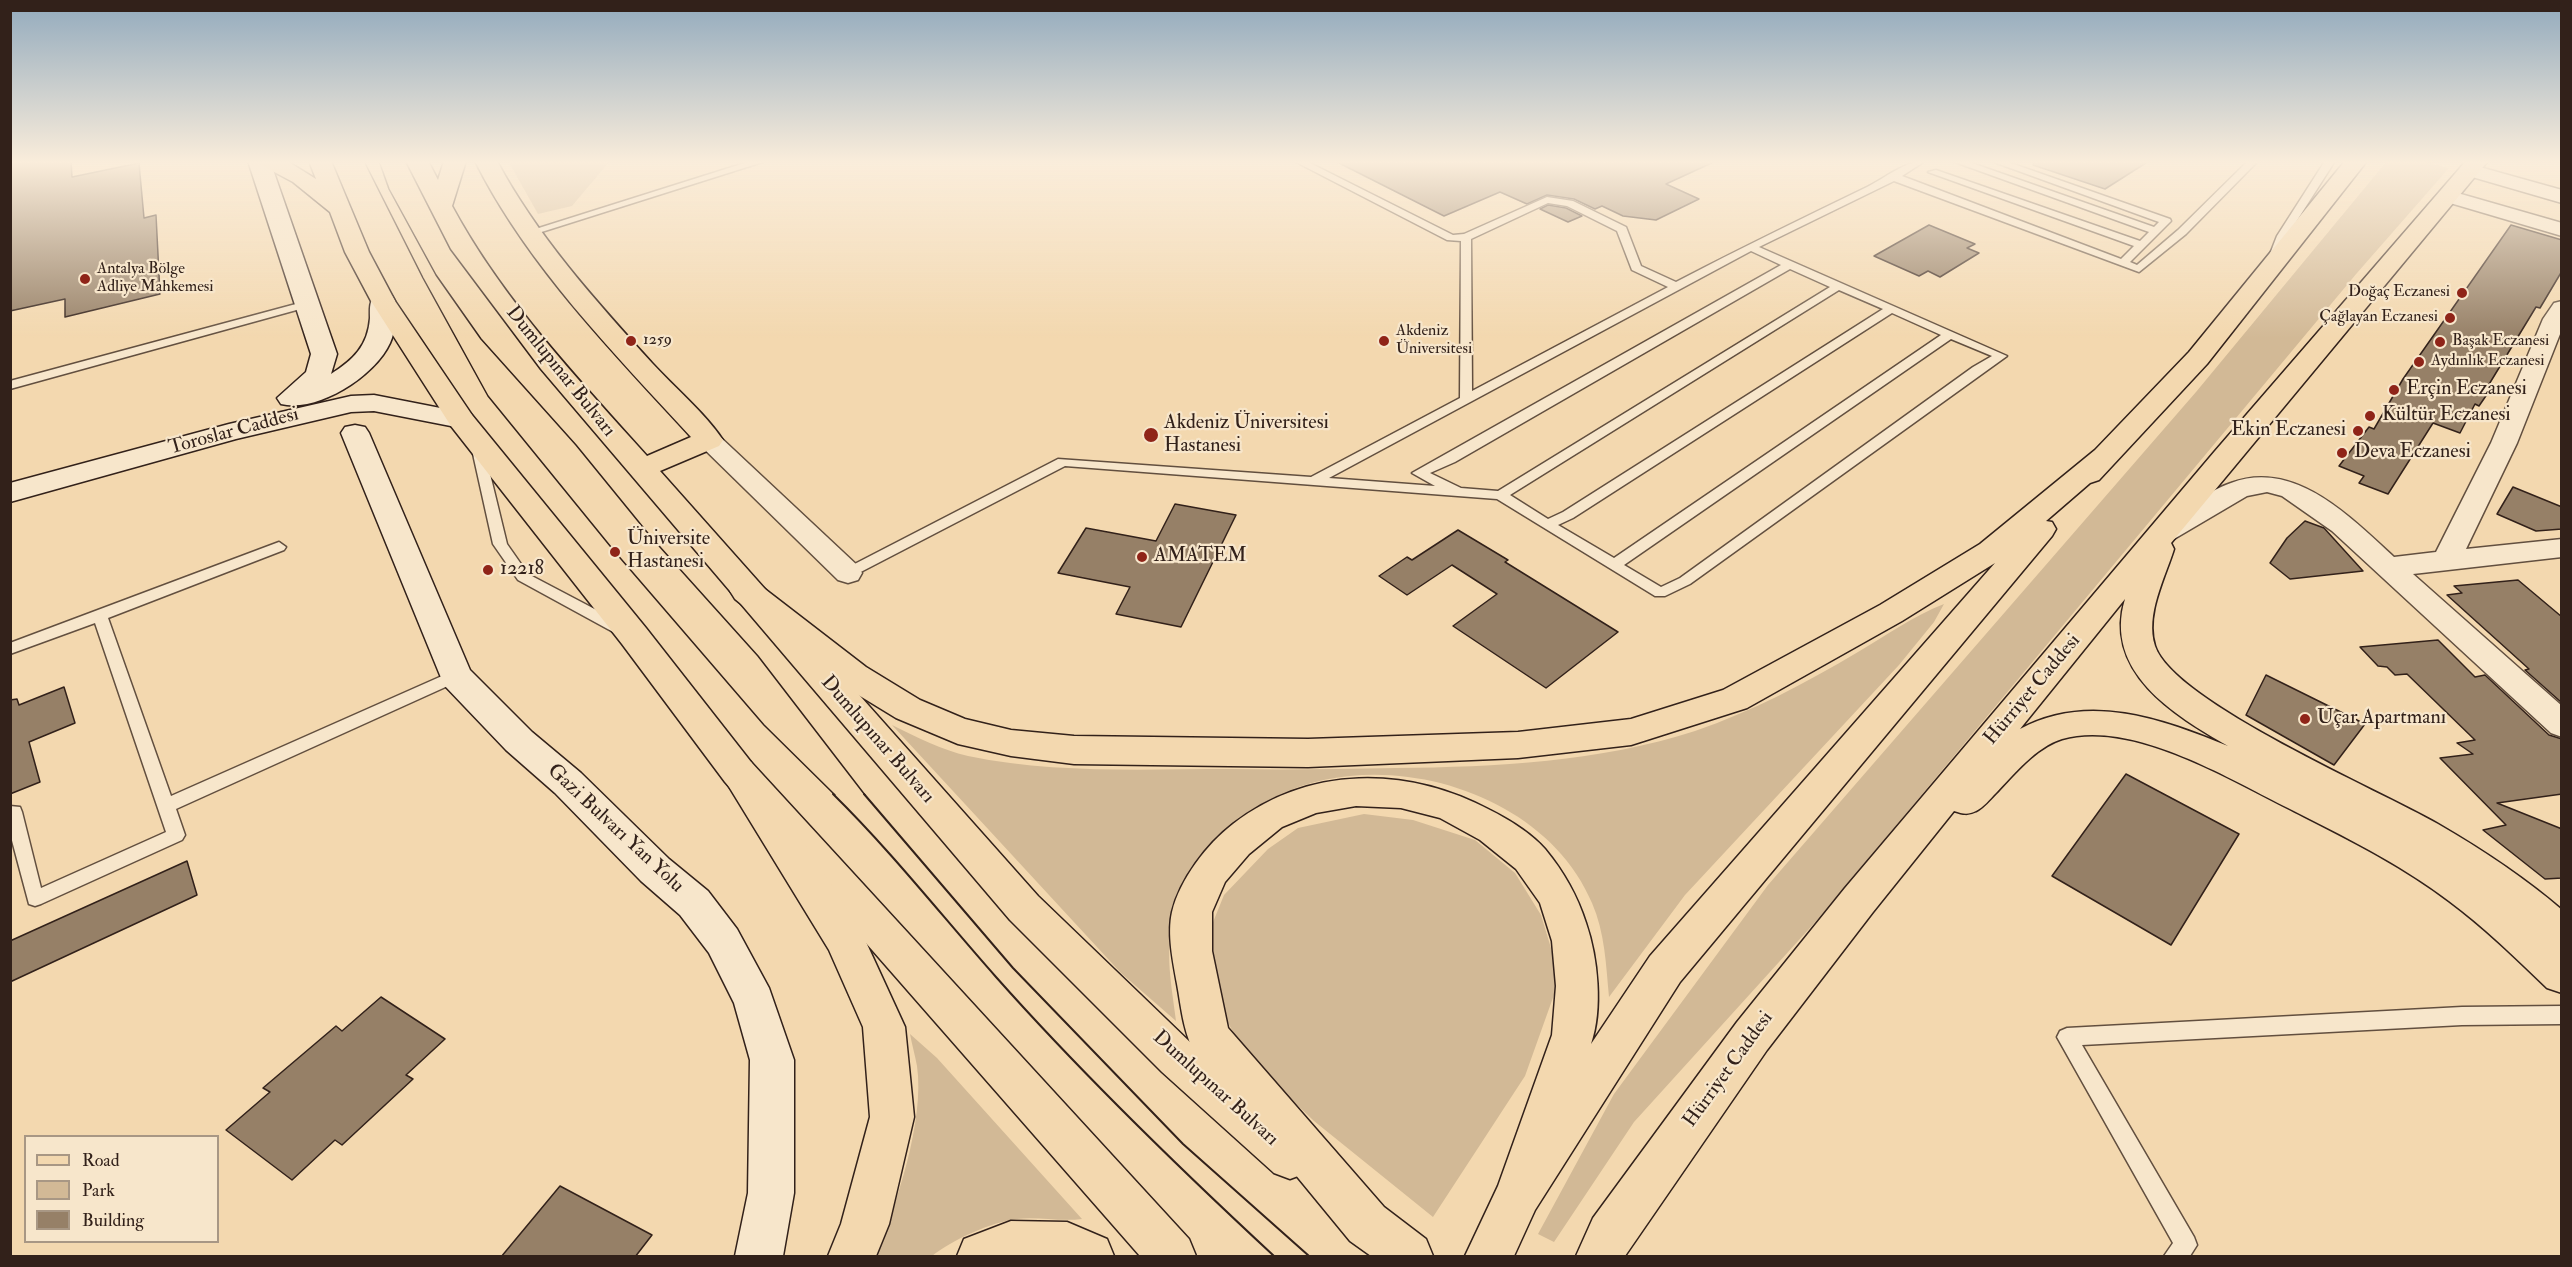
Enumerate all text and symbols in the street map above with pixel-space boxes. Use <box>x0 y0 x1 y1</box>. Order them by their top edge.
place label: Antalya Bölge Adliye Mahkemesi <box>97 260 214 298</box>
marker: Antalya Bölge Adliye Mahkemesi <box>78 272 92 286</box>
place label: Doğaç Eczanesi <box>2348 283 2450 303</box>
marker: Doğaç Eczanesi <box>2455 286 2469 300</box>
street label: Dumlupınar Bulvarı <box>500 302 620 442</box>
place label: Çağlayan Eczanesi <box>2319 308 2438 328</box>
marker: Çağlayan Eczanesi <box>2443 311 2457 325</box>
place label: Akdeniz Üniversitesi <box>1396 322 1472 360</box>
place label: 1259 <box>643 331 672 351</box>
place label: Başak Eczanesi <box>2452 332 2549 352</box>
marker: 1259 <box>624 334 638 348</box>
marker: Akdeniz Üniversitesi <box>1377 334 1391 348</box>
marker: Başak Eczanesi <box>2433 335 2447 349</box>
place label: Aydınlık Eczanesi <box>2431 352 2544 372</box>
marker: Aydınlık Eczanesi <box>2412 355 2426 369</box>
place label: Erçin Eczanesi <box>2406 378 2527 402</box>
marker: Erçin Eczanesi <box>2387 383 2401 397</box>
street label: Toroslar Caddesi <box>166 403 302 461</box>
place label: Kültür Eczanesi <box>2382 404 2511 428</box>
marker: Kültür Eczanesi <box>2363 409 2377 423</box>
place label: Akdeniz Üniversitesi Hastanesi <box>1164 412 1329 459</box>
place label: Ekin Eczanesi <box>2231 419 2346 443</box>
marker: Ekin Eczanesi <box>2351 424 2365 438</box>
marker: Akdeniz Üniversitesi Hastanesi <box>1142 426 1160 444</box>
place label: Deva Eczanesi <box>2354 441 2471 465</box>
marker: Deva Eczanesi <box>2335 446 2349 460</box>
place label: Üniversite Hastanesi <box>627 528 710 575</box>
marker: Üniversite Hastanesi <box>608 545 622 559</box>
place label: AMATEM <box>1154 545 1247 569</box>
marker: AMATEM <box>1135 550 1149 564</box>
place label: 12218 <box>500 558 544 582</box>
marker: 12218 <box>481 563 495 577</box>
street label: Hürriyet Caddesi <box>1980 630 2086 750</box>
street label: Dumlupınar Bulvarı <box>815 671 939 809</box>
place label: Uçar Apartmanı <box>2317 707 2446 731</box>
marker: Uçar Apartmanı <box>2298 712 2312 726</box>
street label: Gazi Bulvarı Yan Yolu <box>542 760 688 898</box>
street label: Hürriyet Caddesi <box>1679 1007 1779 1133</box>
street label: Dumlupınar Bulvarı <box>1147 1026 1283 1152</box>
legend <box>24 1135 219 1243</box>
text: Road <box>82 1149 120 1172</box>
text: Park <box>82 1179 115 1202</box>
text: Building <box>82 1209 144 1232</box>

